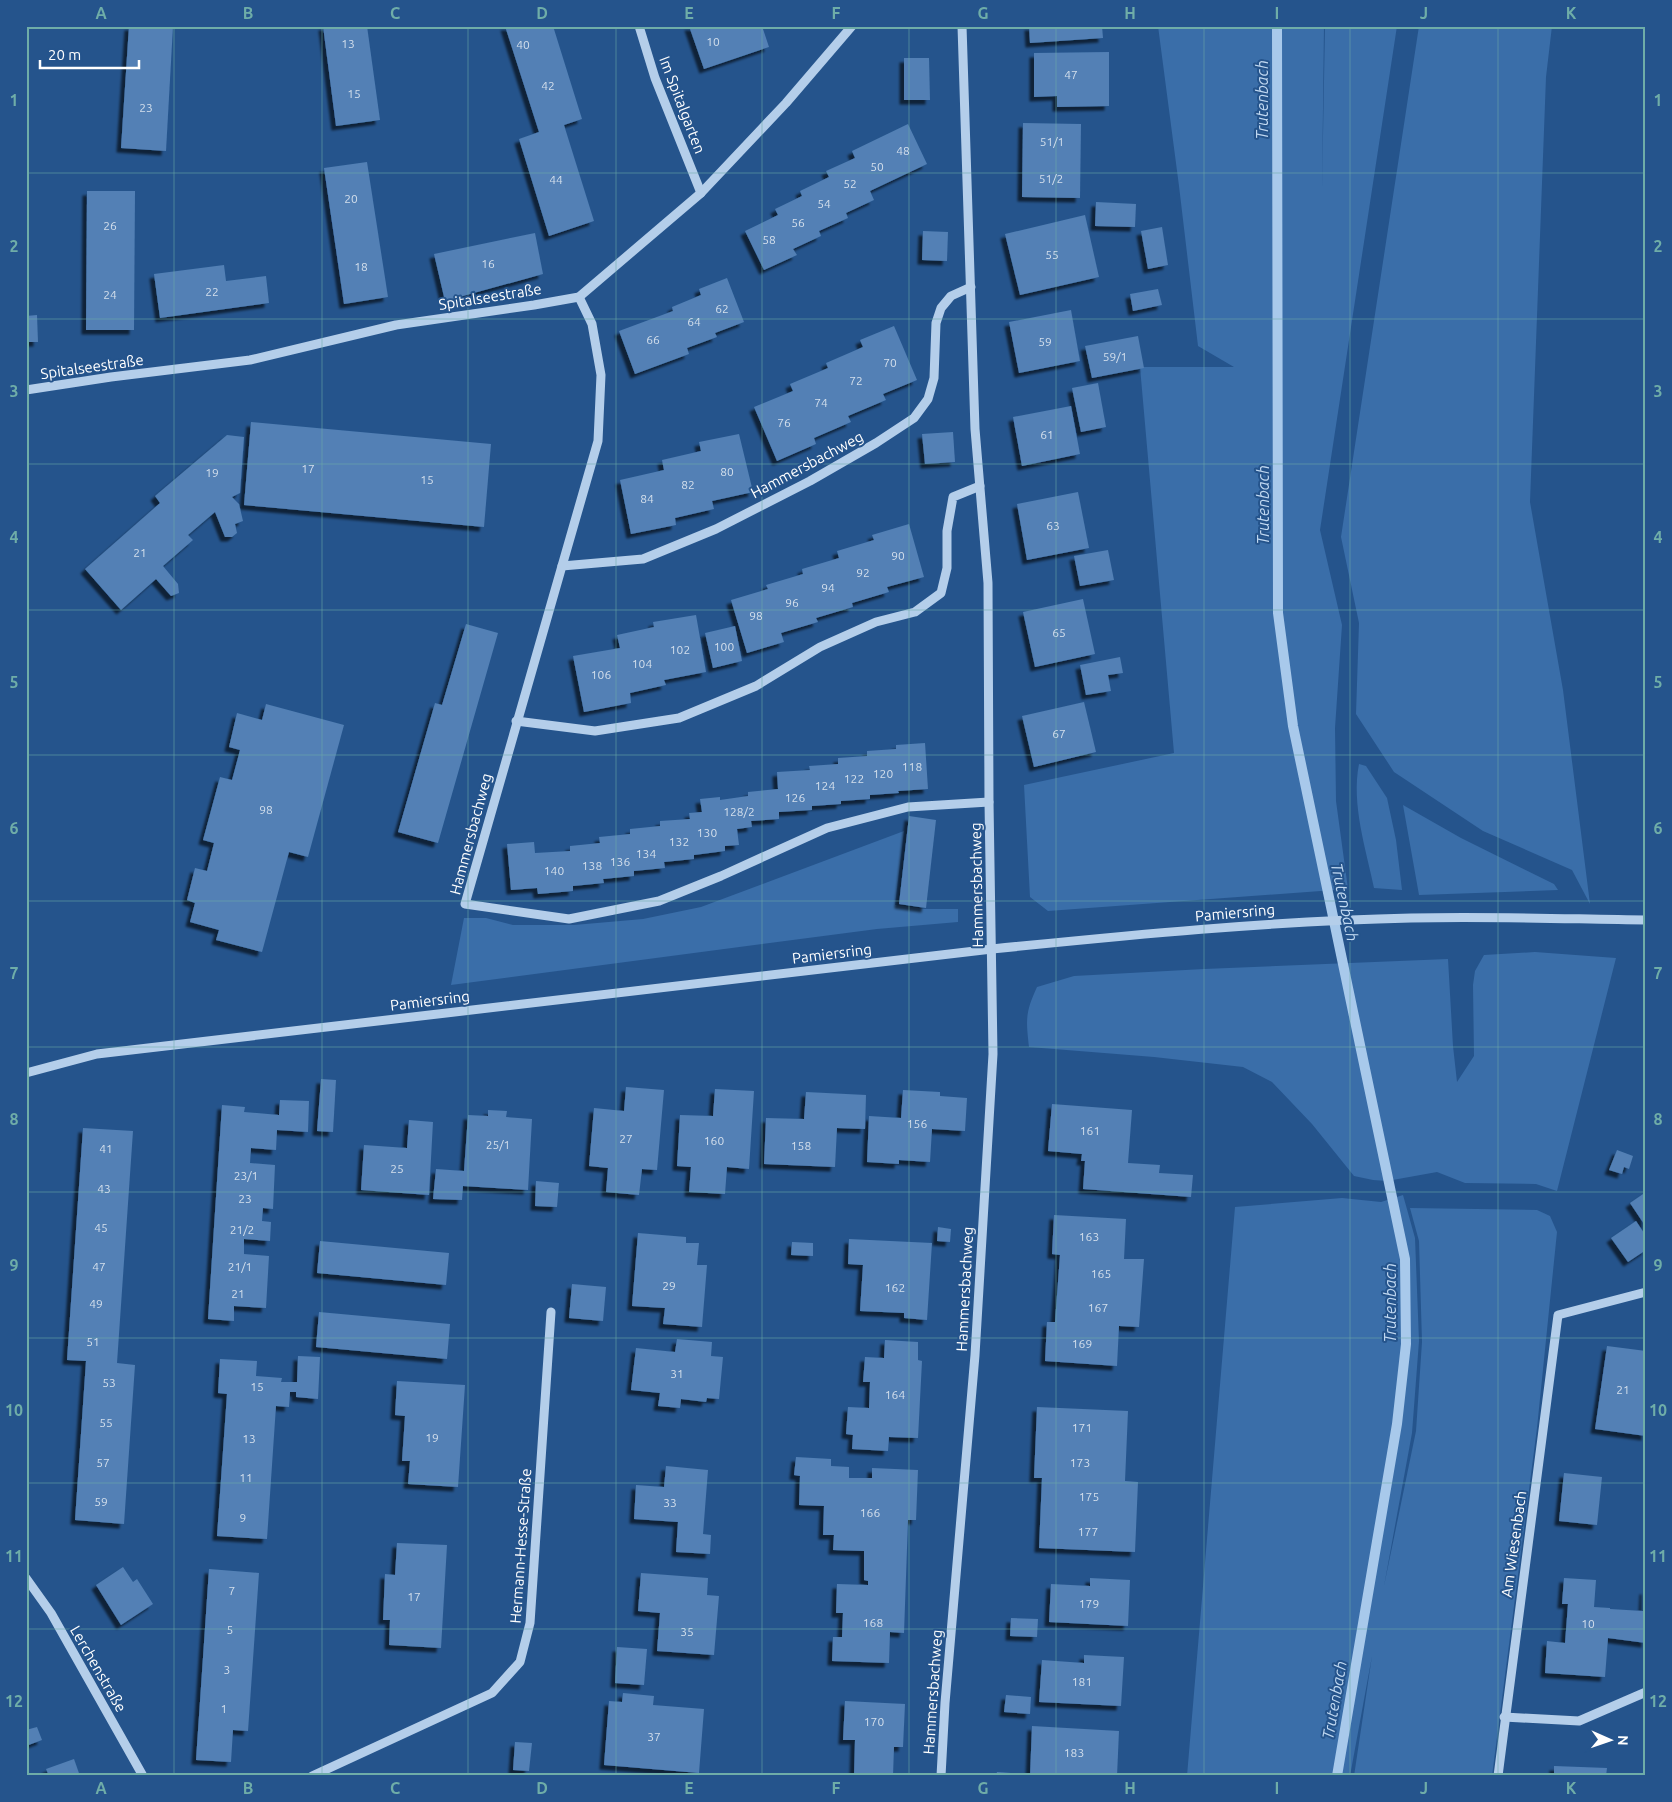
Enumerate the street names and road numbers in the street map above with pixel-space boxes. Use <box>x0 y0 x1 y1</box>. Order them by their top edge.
street label: Im Spitalgarten <box>656 54 709 156</box>
street label: Spitalseestraße <box>437 280 543 313</box>
street label: Spitalseestraße <box>39 351 145 382</box>
street label: Hammersbachweg <box>748 428 866 501</box>
street label: Hammersbachweg <box>446 771 495 896</box>
street label: Hammersbachweg <box>967 822 986 948</box>
street label: Pamiersring <box>1194 901 1276 924</box>
street label: Pamiersring <box>791 940 873 967</box>
street label: Pamiersring <box>389 987 471 1014</box>
street label: Hammersbachweg <box>953 1226 976 1352</box>
street label: Hermann-Hesse-Straße <box>507 1468 534 1624</box>
street label: Am Wiesenbach <box>1498 1489 1529 1598</box>
street label: Lerchenstraße <box>67 1622 130 1715</box>
street label: Hammersbachweg <box>920 1629 945 1755</box>

